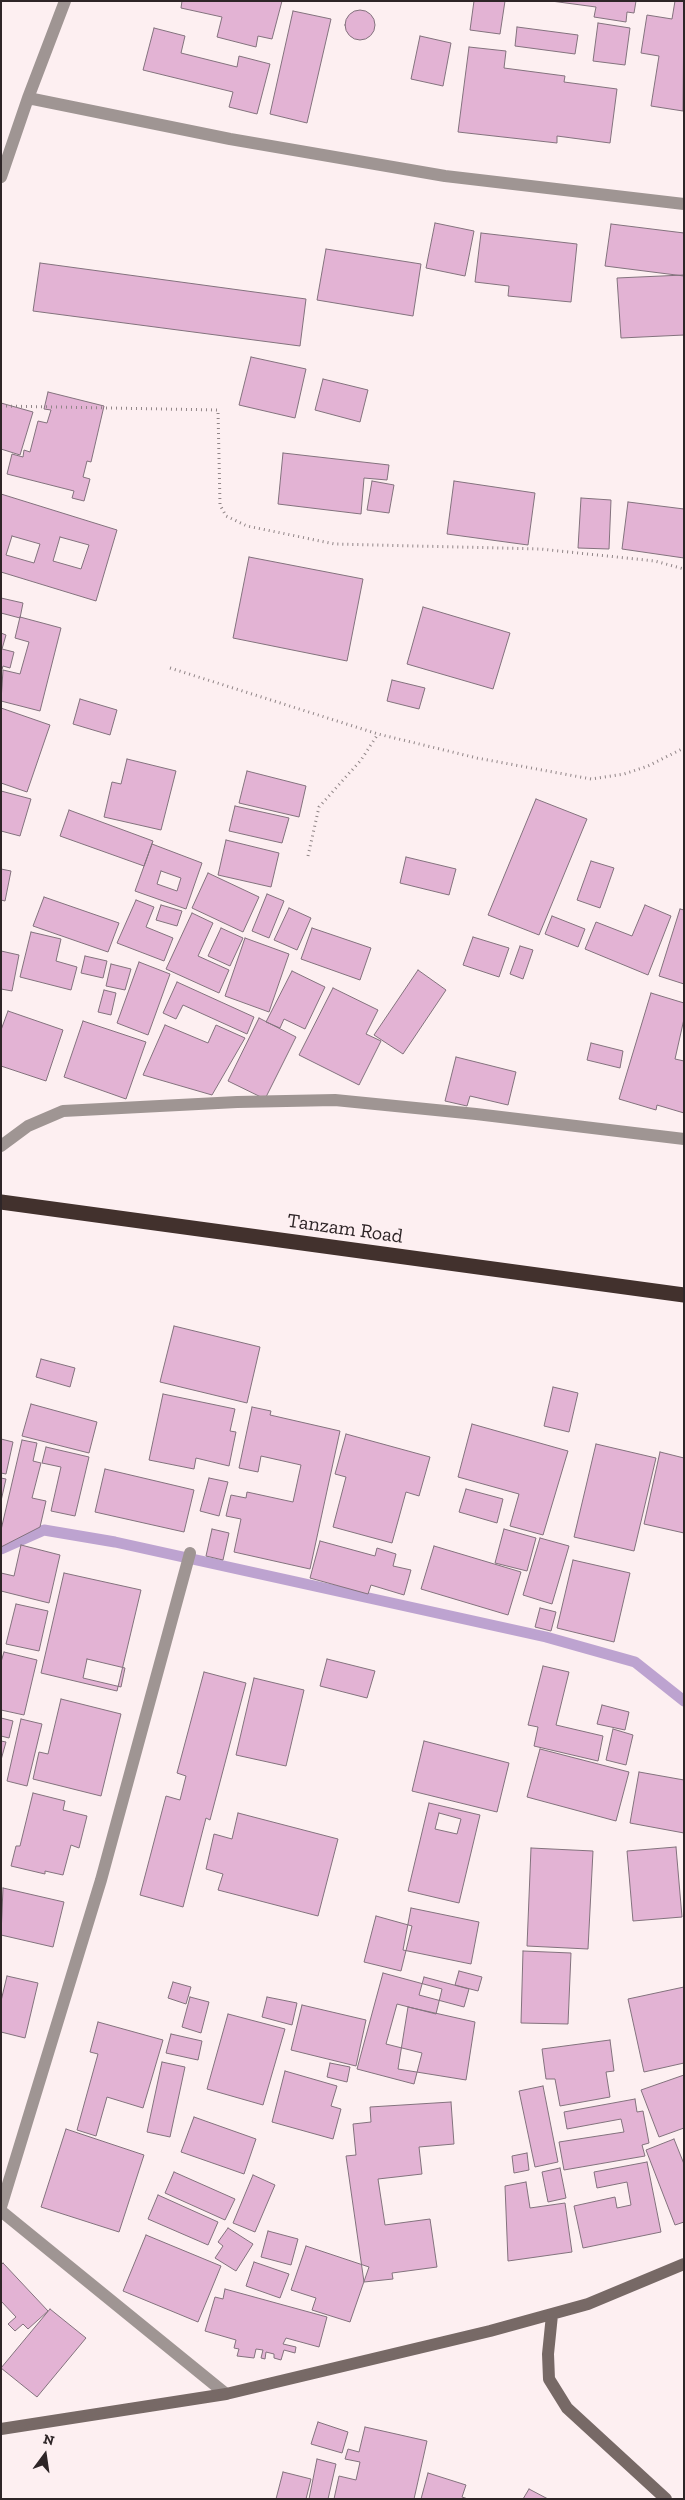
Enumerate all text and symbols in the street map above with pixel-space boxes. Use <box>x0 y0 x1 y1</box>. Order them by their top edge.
street label: Tanzam Road <box>286 1209 404 1249</box>
north arrow <box>20 2430 70 2480</box>
text: N <box>42 2430 56 2449</box>

